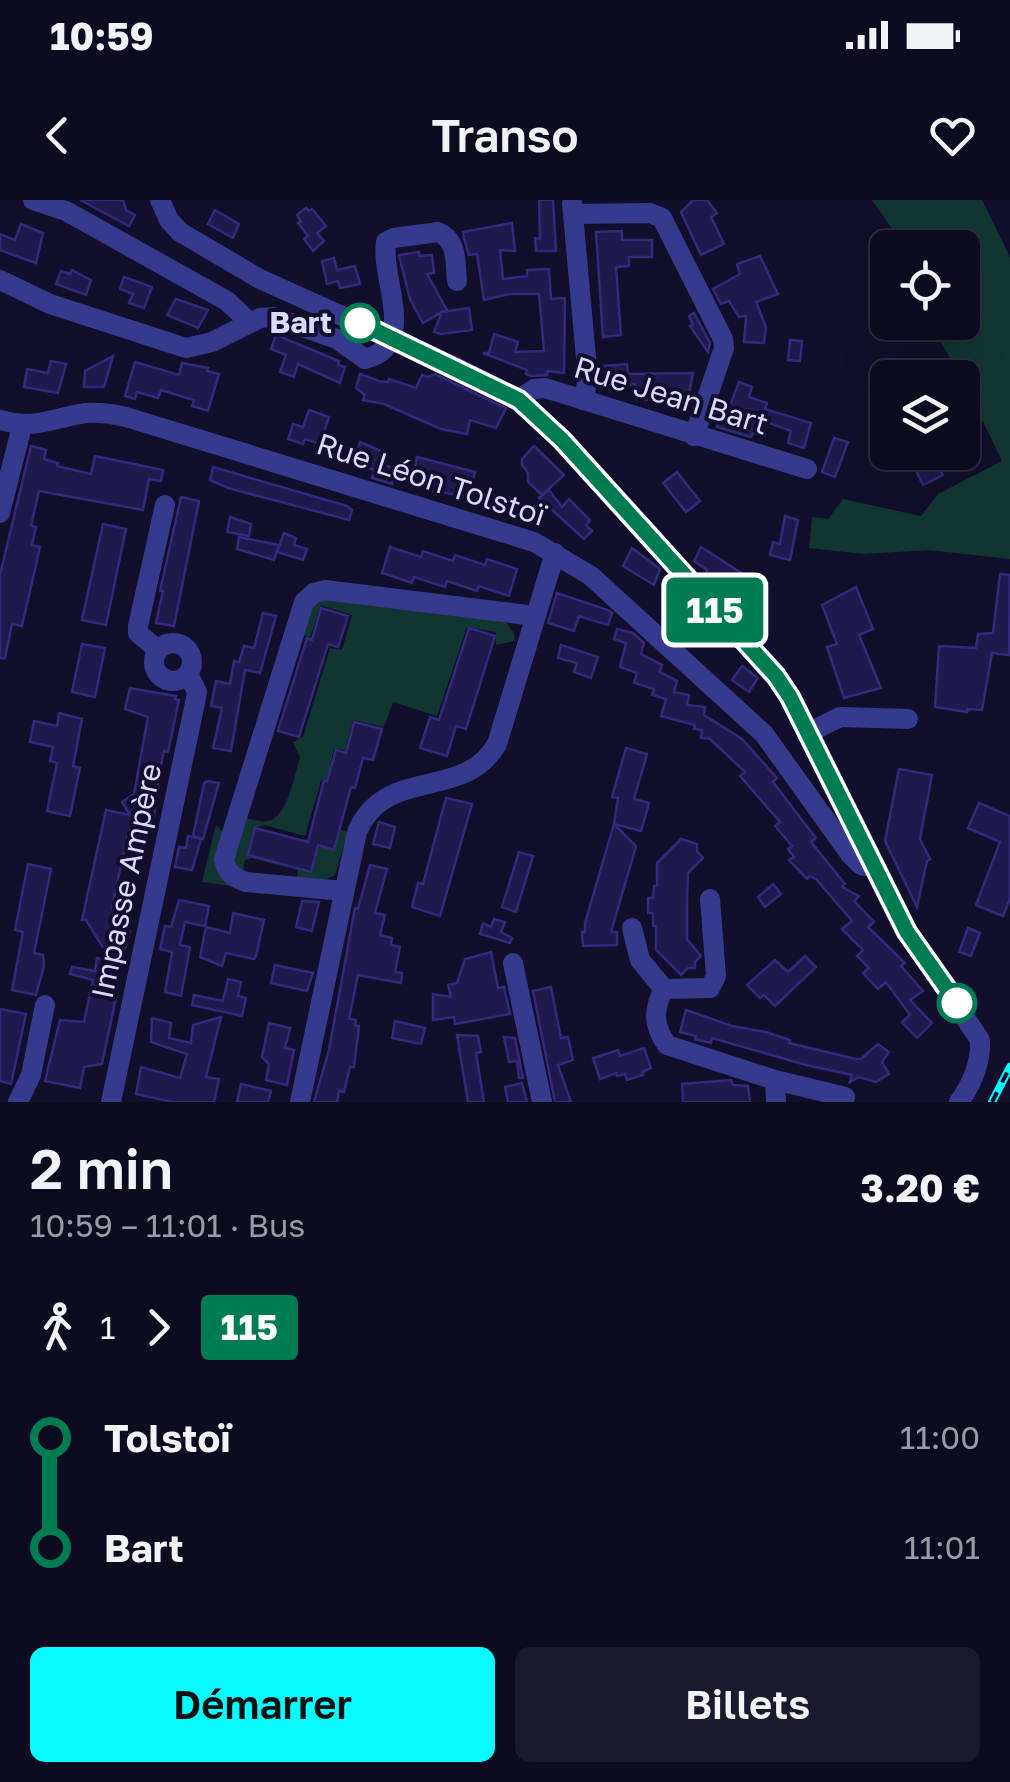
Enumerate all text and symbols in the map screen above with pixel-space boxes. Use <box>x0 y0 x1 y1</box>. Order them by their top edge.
text: 10:59 <box>50 13 154 58</box>
icon: back <box>30 108 85 163</box>
text: Transo <box>432 108 578 162</box>
icon: heart <box>925 108 980 163</box>
map controls <box>870 230 980 470</box>
button: locate <box>870 230 980 340</box>
place label: Bart <box>269 304 332 340</box>
marker: Bart <box>341 304 379 342</box>
street label: Rue Jean Bart <box>570 348 773 442</box>
button: layers <box>870 360 980 470</box>
street label: Rue Léon Tolstoï <box>312 425 551 533</box>
line badge: 115 <box>658 578 772 642</box>
text: 115 <box>686 589 744 631</box>
street label: Impasse Ampère <box>84 760 169 1002</box>
unlabelled marker <box>938 984 976 1022</box>
text: 2 min <box>30 1135 173 1201</box>
text: 3.20 € <box>860 1165 980 1210</box>
text: 10:59 – 11:01 · Bus <box>30 1206 305 1244</box>
icon: walk <box>30 1300 85 1355</box>
icon: forward <box>131 1300 186 1355</box>
text: 115 <box>221 1306 278 1348</box>
text: 1 <box>100 1308 116 1346</box>
text: Tolstoï <box>104 1415 231 1460</box>
text: 11:00 <box>900 1418 980 1456</box>
text: Bart <box>104 1525 184 1570</box>
text: 11:01 <box>904 1528 980 1566</box>
button: Démarrer <box>30 1647 495 1762</box>
button: Billets <box>515 1647 980 1762</box>

